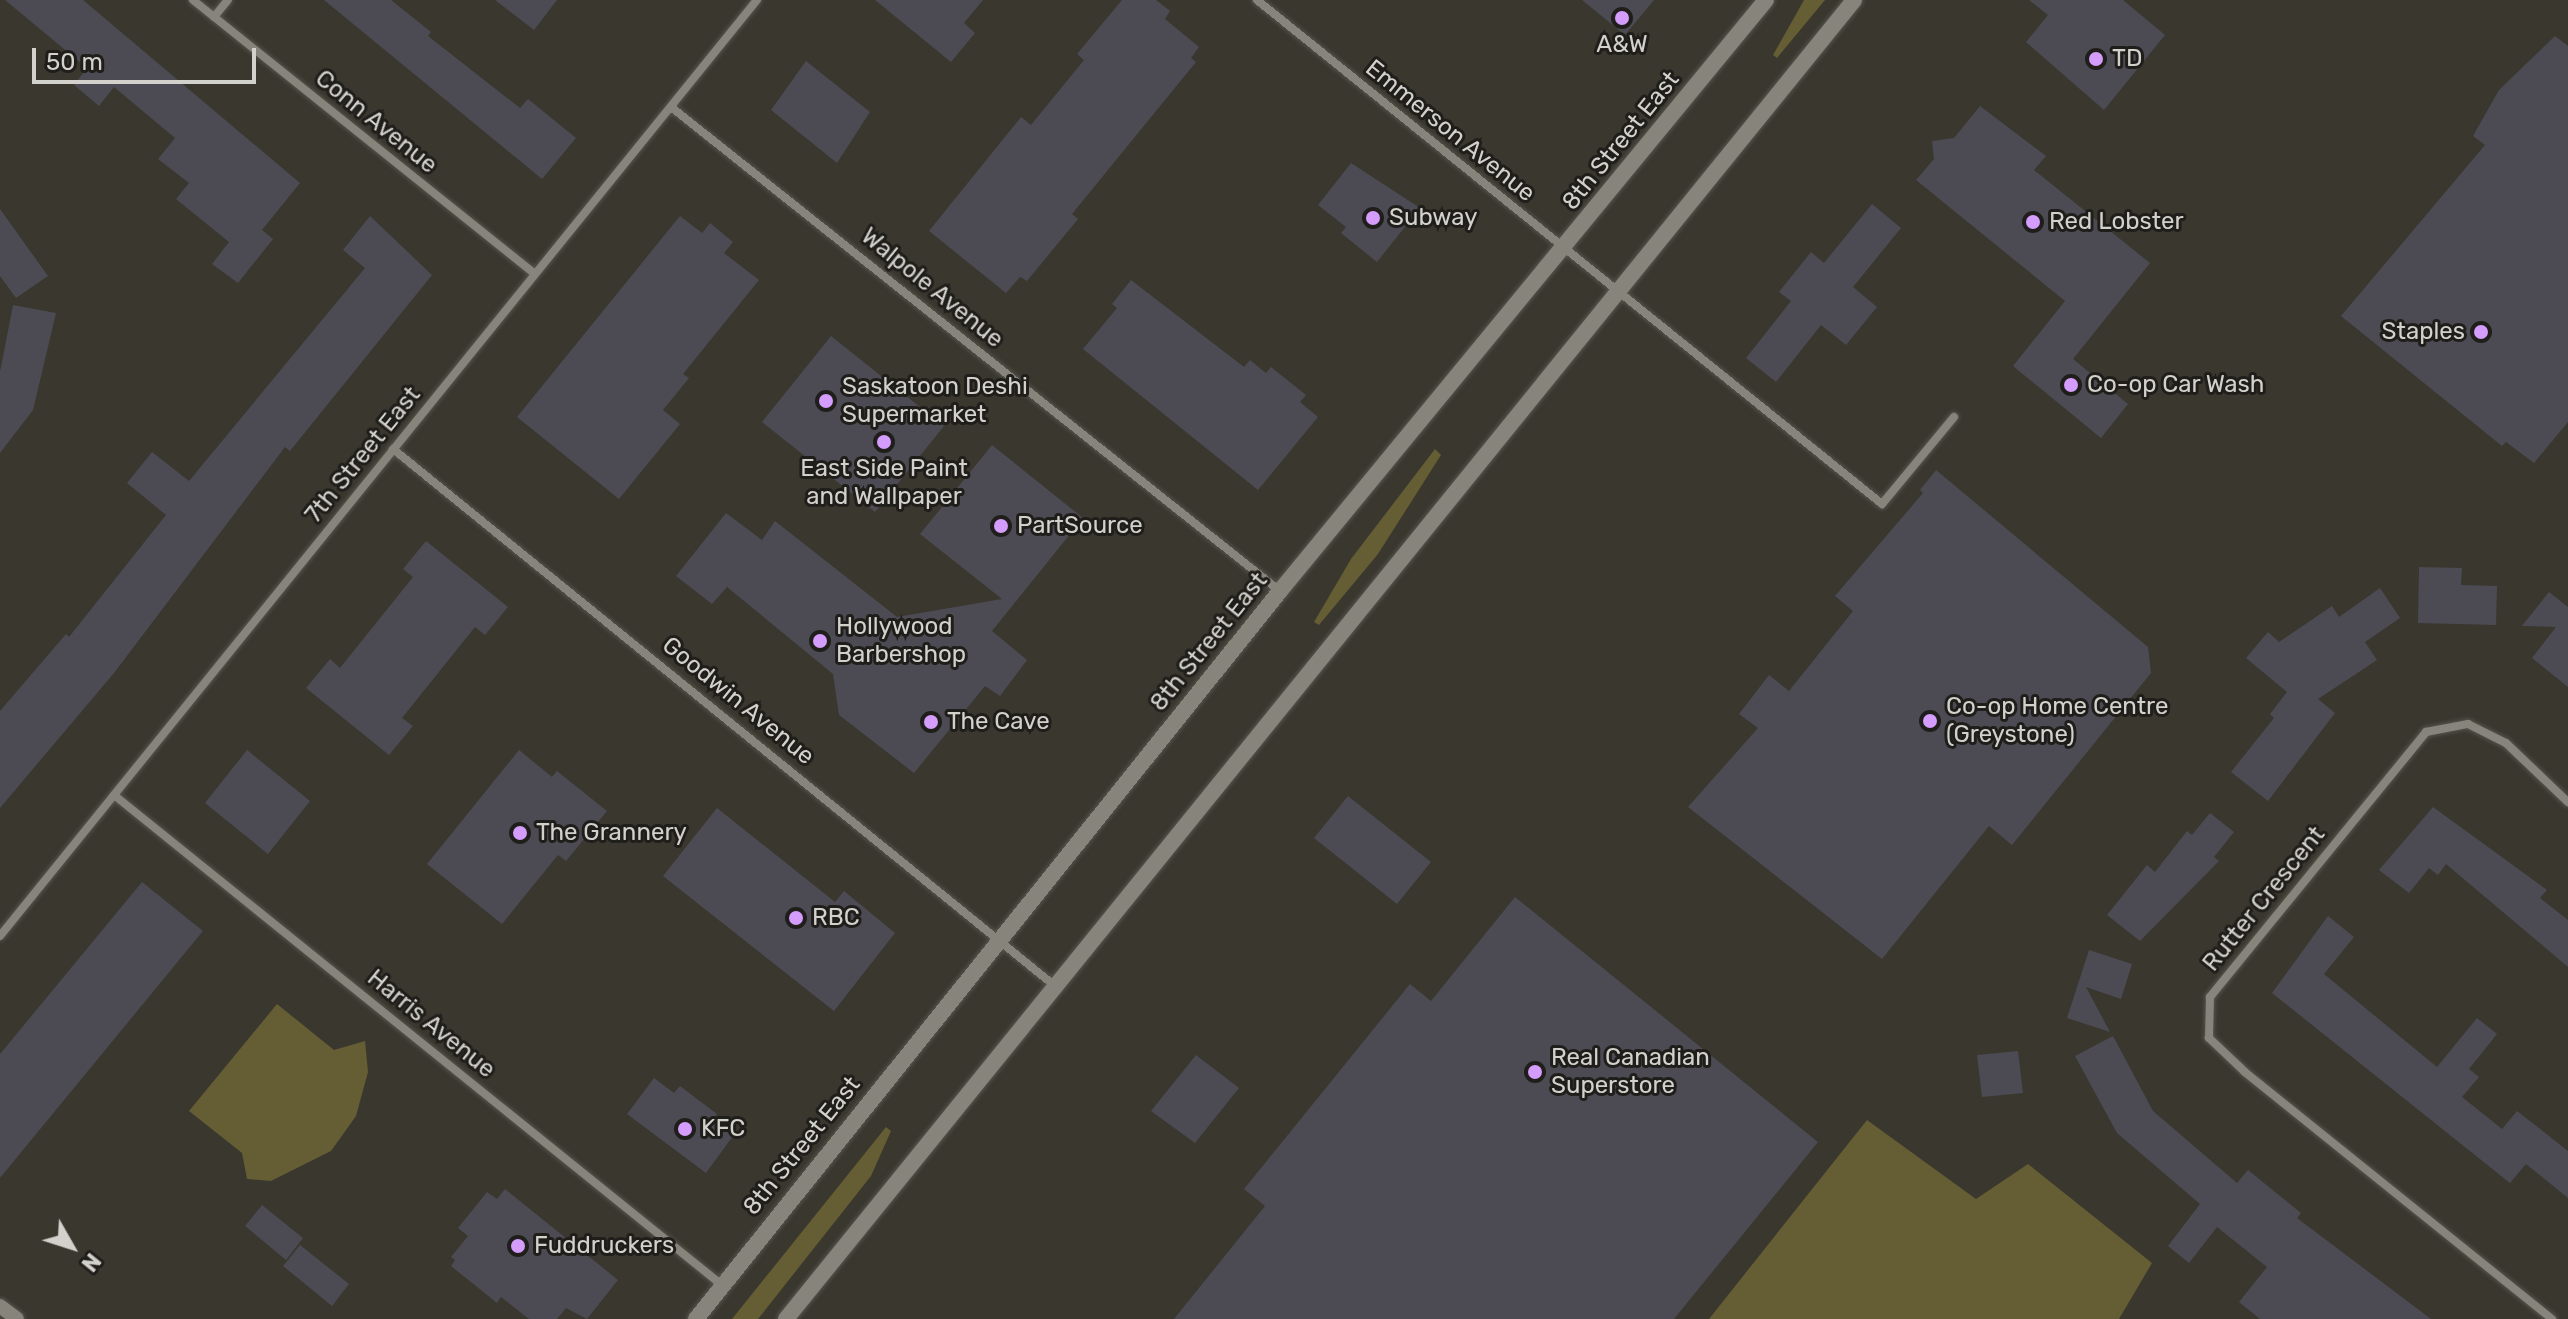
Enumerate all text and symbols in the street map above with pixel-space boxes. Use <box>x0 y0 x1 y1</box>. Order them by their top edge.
marker: A&W <box>1613 9 1631 27</box>
place label: A&W <box>1596 31 1648 59</box>
scale bar <box>36 32 260 82</box>
place label: TD <box>2112 45 2142 73</box>
text: 50 m <box>46 48 103 76</box>
marker: TD <box>2087 50 2105 68</box>
street label: Emmerson Avenue <box>1359 54 1541 208</box>
street label: Conn Avenue <box>309 64 443 180</box>
street label: 8th Street East <box>1556 66 1686 216</box>
place label: Subway <box>1389 204 1477 232</box>
place label: Red Lobster <box>2049 208 2184 236</box>
marker: Subway <box>1364 209 1382 227</box>
marker: Red Lobster <box>2024 213 2042 231</box>
street label: Walpole Avenue <box>855 222 1009 354</box>
place label: Staples <box>2382 318 2465 346</box>
marker: Staples <box>2472 323 2490 341</box>
place label: Co-op Car Wash <box>2087 371 2265 399</box>
place label: Saskatoon Deshi Supermarket <box>842 373 1028 429</box>
marker: Co-op Car Wash <box>2062 376 2080 394</box>
street label: 7th Street East <box>299 381 427 529</box>
marker: Saskatoon Deshi Supermarket <box>817 392 835 410</box>
marker: East Side Paint and Wallpaper <box>875 433 893 451</box>
place label: East Side Paint and Wallpaper <box>800 455 968 511</box>
place label: PartSource <box>1017 512 1143 540</box>
marker: PartSource <box>992 517 1010 535</box>
street label: 8th Street East <box>1144 567 1274 717</box>
place label: Hollywood Barbershop <box>836 613 966 669</box>
street label: Goodwin Avenue <box>656 631 820 771</box>
marker: Hollywood Barbershop <box>811 632 829 650</box>
place label: Co-op Home Centre (Greystone) <box>1946 693 2168 749</box>
place label: The Cave <box>947 708 1050 736</box>
marker: Co-op Home Centre (Greystone) <box>1921 712 1939 730</box>
marker: The Cave <box>922 713 940 731</box>
place label: The Grannery <box>536 819 687 847</box>
street label: Rutter Crescent <box>2197 821 2331 977</box>
marker: The Grannery <box>511 824 529 842</box>
place label: RBC <box>812 904 860 932</box>
marker: RBC <box>787 909 805 927</box>
street label: Harris Avenue <box>361 964 501 1084</box>
place label: Real Canadian Superstore <box>1551 1044 1710 1100</box>
marker: Real Canadian Superstore <box>1526 1063 1544 1081</box>
street label: 8th Street East <box>737 1071 867 1221</box>
place label: KFC <box>701 1115 745 1143</box>
marker: KFC <box>676 1120 694 1138</box>
north arrow <box>32 1207 112 1287</box>
place label: Fuddruckers <box>534 1232 674 1260</box>
marker: Fuddruckers <box>509 1237 527 1255</box>
text: N <box>76 1248 107 1277</box>

